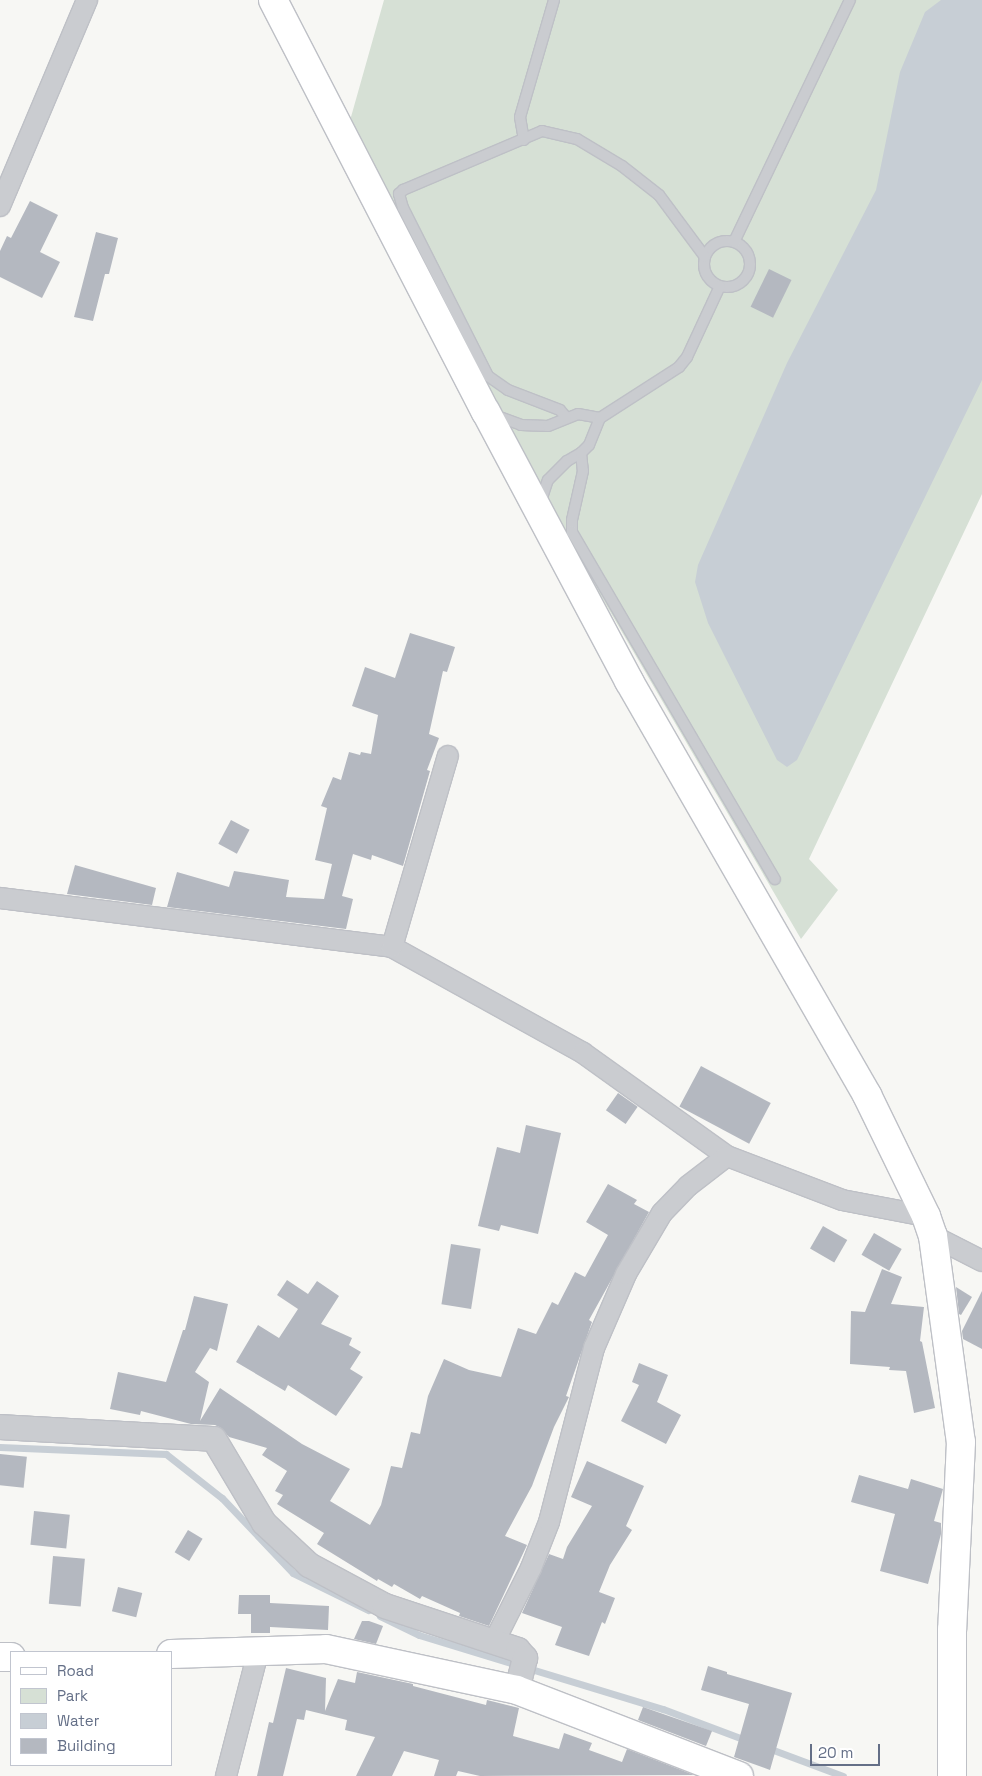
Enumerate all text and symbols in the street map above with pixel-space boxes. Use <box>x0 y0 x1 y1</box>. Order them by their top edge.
legend <box>10 1651 172 1766</box>
text: Road <box>57 1661 94 1680</box>
text: Park <box>57 1686 88 1705</box>
text: Water <box>57 1711 99 1730</box>
scale bar <box>812 1734 882 1766</box>
text: Building <box>57 1736 116 1755</box>
text: 20 m <box>818 1743 853 1762</box>

